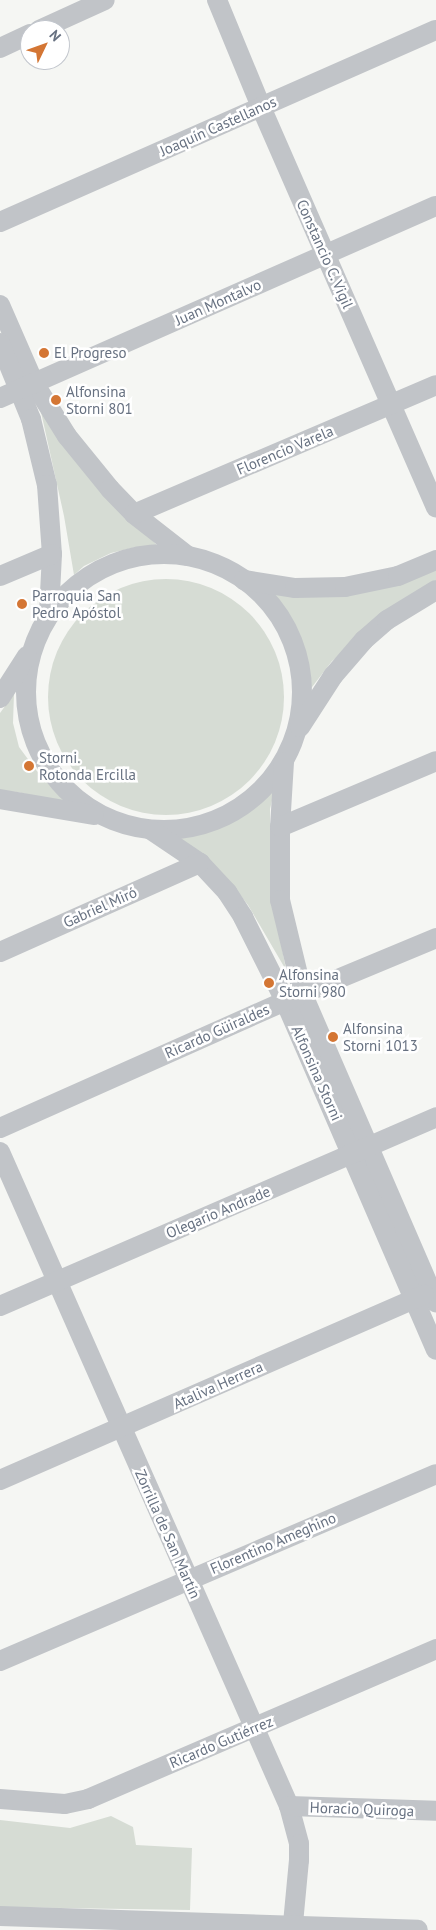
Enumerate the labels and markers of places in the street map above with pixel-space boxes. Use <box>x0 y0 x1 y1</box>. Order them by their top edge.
place label: El Progreso <box>54 344 127 362</box>
marker: El Progreso <box>38 347 50 359</box>
place label: Alfonsina Storni 801 <box>66 382 133 417</box>
marker: Alfonsina Storni 801 <box>50 394 62 406</box>
place label: Parroquia San Pedro Apóstol <box>32 586 121 621</box>
marker: Parroquia San Pedro Apóstol <box>16 598 28 610</box>
place label: Storni. Rotonda Ercilla <box>39 748 136 783</box>
marker: Storni. Rotonda Ercilla <box>23 760 35 772</box>
place label: Alfonsina Storni 980 <box>279 965 346 1000</box>
marker: Alfonsina Storni 980 <box>263 977 275 989</box>
place label: Alfonsina Storni 1013 <box>343 1019 418 1054</box>
marker: Alfonsina Storni 1013 <box>327 1031 339 1043</box>

